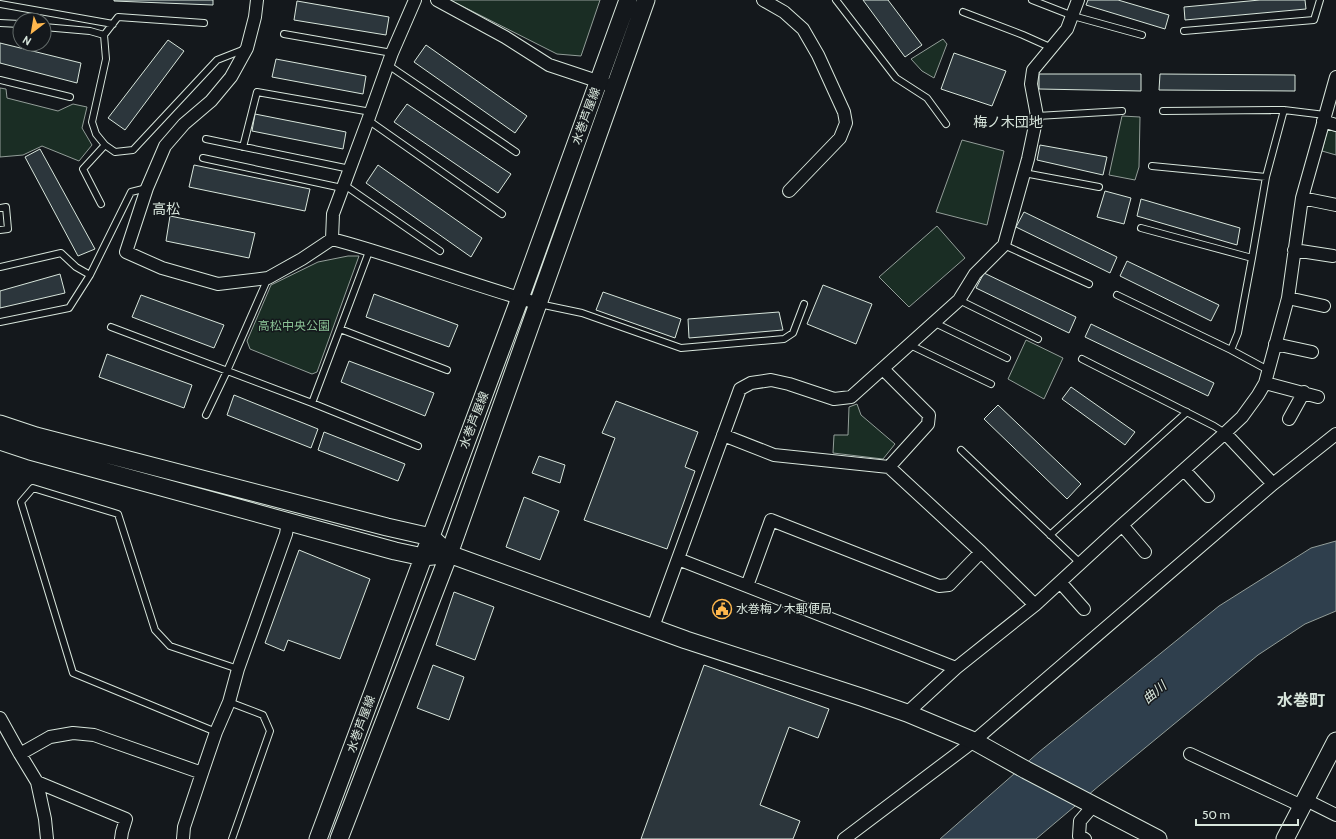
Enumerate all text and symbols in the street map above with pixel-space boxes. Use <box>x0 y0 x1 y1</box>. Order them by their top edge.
north arrow <box>12 12 52 52</box>
text: N <box>20 33 34 49</box>
street label: 水巻芦屋線 <box>568 85 603 147</box>
district label: 梅ノ木団地 <box>973 113 1043 131</box>
district label: 高松 <box>152 200 180 218</box>
park label: 高松中央公園 <box>258 318 330 333</box>
street label: 水巻芦屋線 <box>456 389 491 451</box>
public building icon: 水巻梅ノ木郵便局 <box>711 598 733 620</box>
place label: 水巻梅ノ木郵便局 <box>736 601 832 616</box>
water label: 曲川 <box>1139 676 1171 706</box>
district label: 水巻町 <box>1277 691 1325 710</box>
street label: 水巻芦屋線 <box>343 693 378 755</box>
scale bar <box>1196 801 1298 827</box>
text: 50 m <box>1202 807 1230 822</box>

